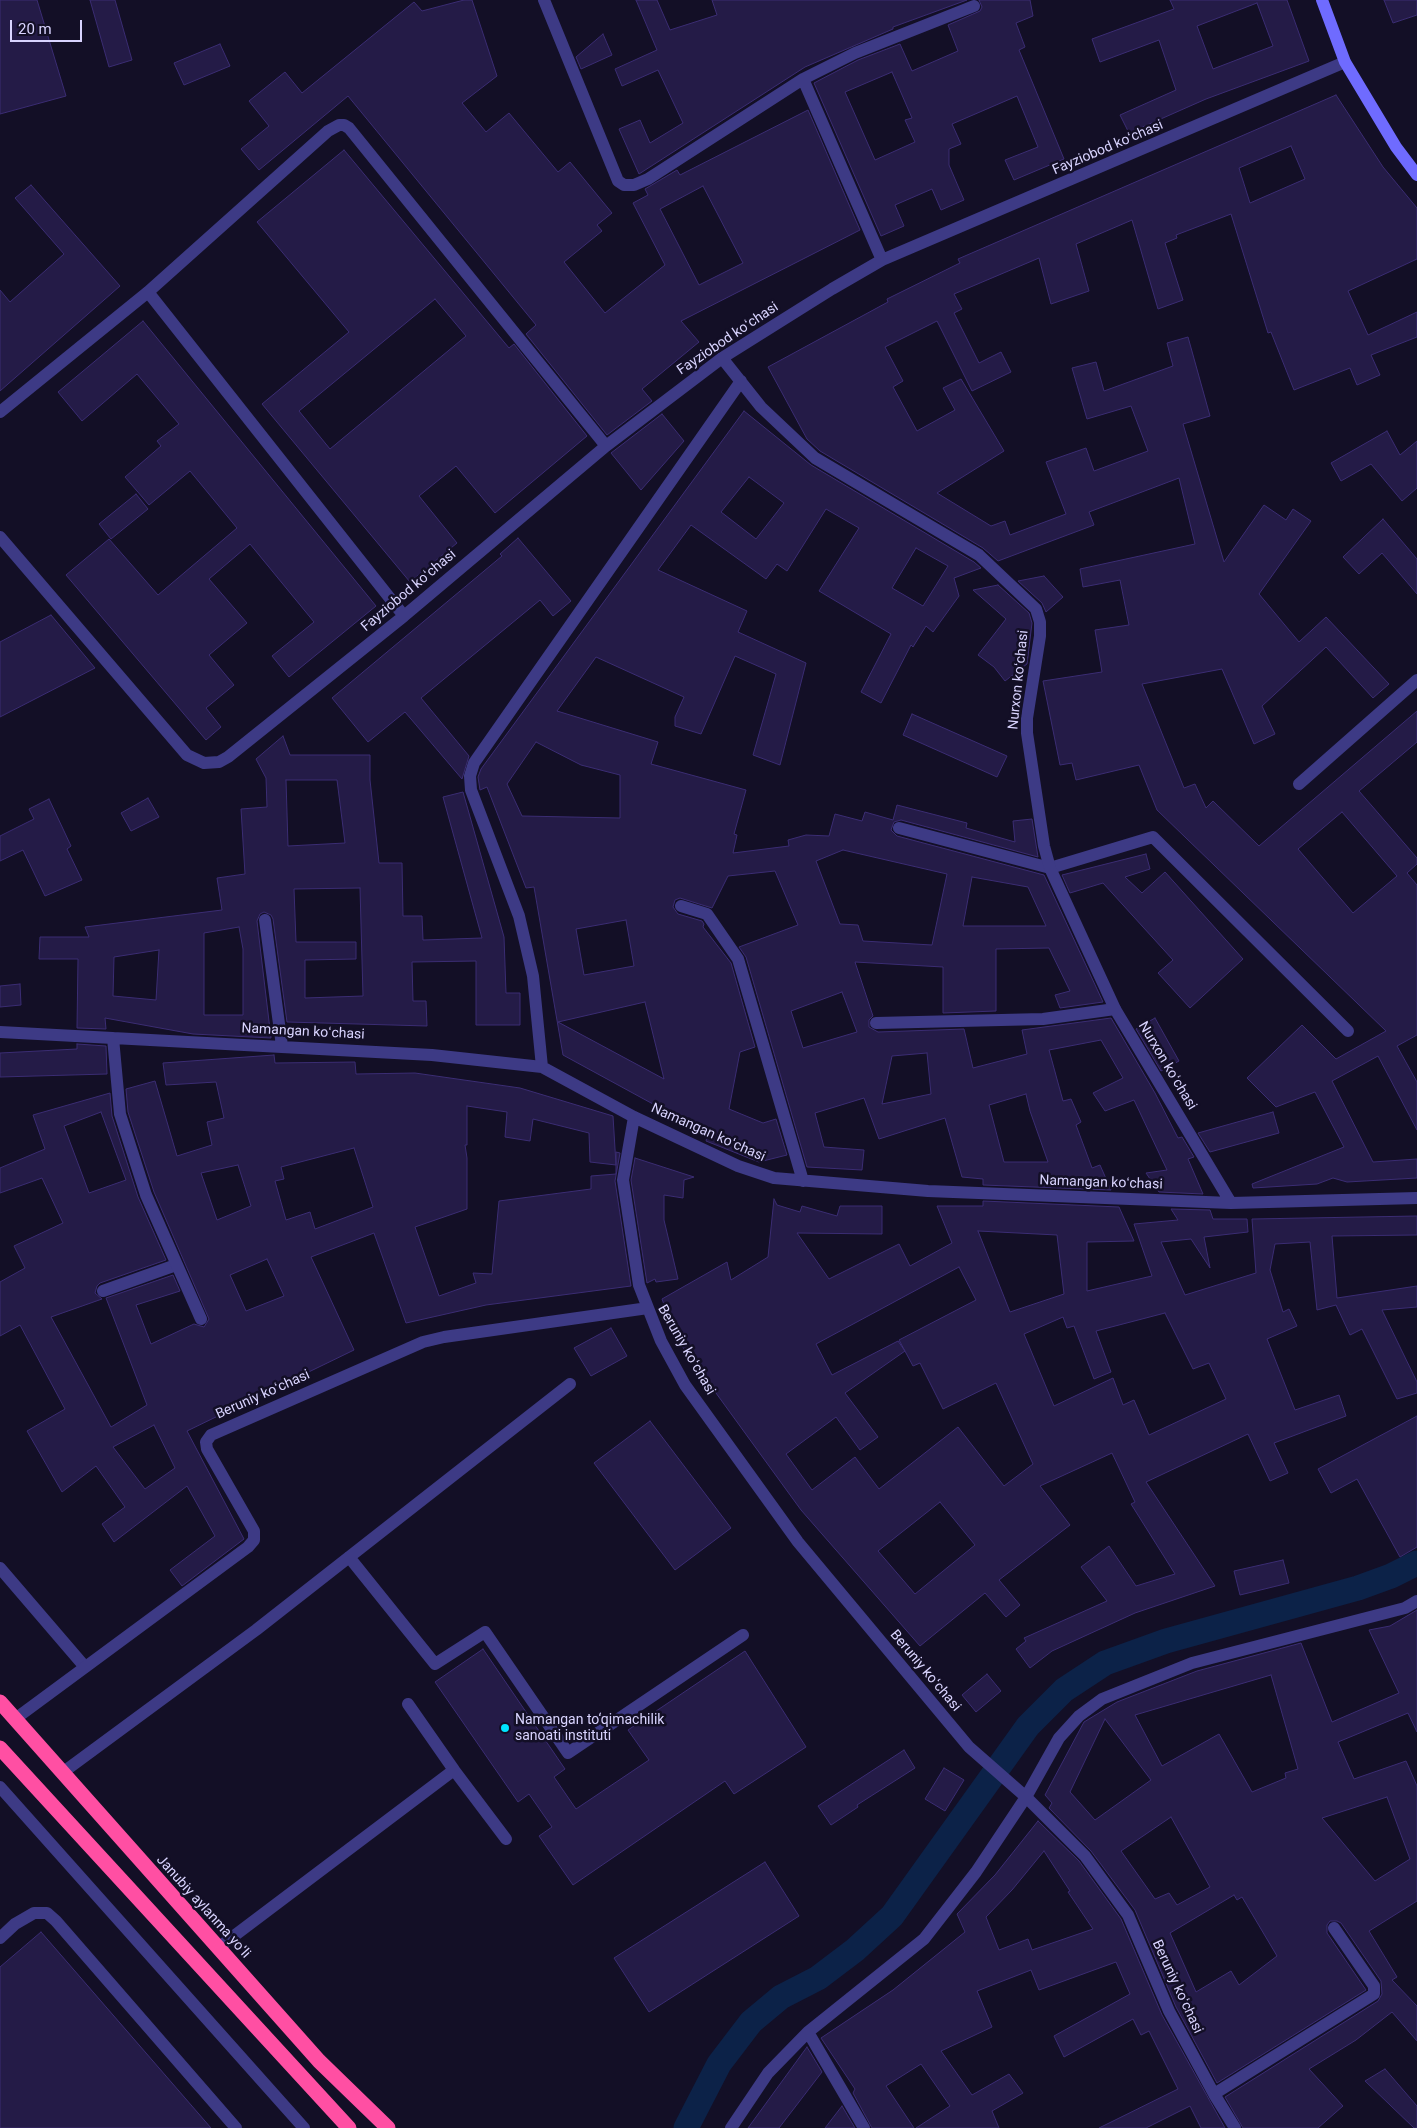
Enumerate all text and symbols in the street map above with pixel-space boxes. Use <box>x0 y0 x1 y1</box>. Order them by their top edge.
scale bar <box>12 10 85 42</box>
text: 20 m <box>18 20 52 38</box>
street label: Fayziobod koʻchasi <box>1050 117 1166 179</box>
street label: Fayziobod koʻchasi <box>674 299 782 379</box>
street label: Fayziobod koʻchasi <box>358 546 460 636</box>
street label: Nurxon koʻchasi <box>1005 629 1033 731</box>
street label: Nurxon koʻchasi <box>1134 1019 1200 1113</box>
street label: Namangan koʻchasi <box>241 1020 365 1044</box>
street label: Namangan koʻchasi <box>648 1100 768 1166</box>
street label: Namangan koʻchasi <box>1039 1172 1163 1194</box>
street label: Beruniy koʻchasi <box>653 1302 719 1398</box>
street label: Beruniy koʻchasi <box>213 1367 313 1423</box>
street label: Beruniy koʻchasi <box>886 1627 964 1715</box>
place label: Namangan to‘qimachilik sanoati instituti <box>515 1712 664 1744</box>
marker: Namangan to‘qimachilik sanoati instituti <box>499 1722 511 1734</box>
street label: Janubiy aylanma yoʻli <box>152 1852 254 1962</box>
street label: Beruniy koʻchasi <box>1148 1938 1206 2036</box>

